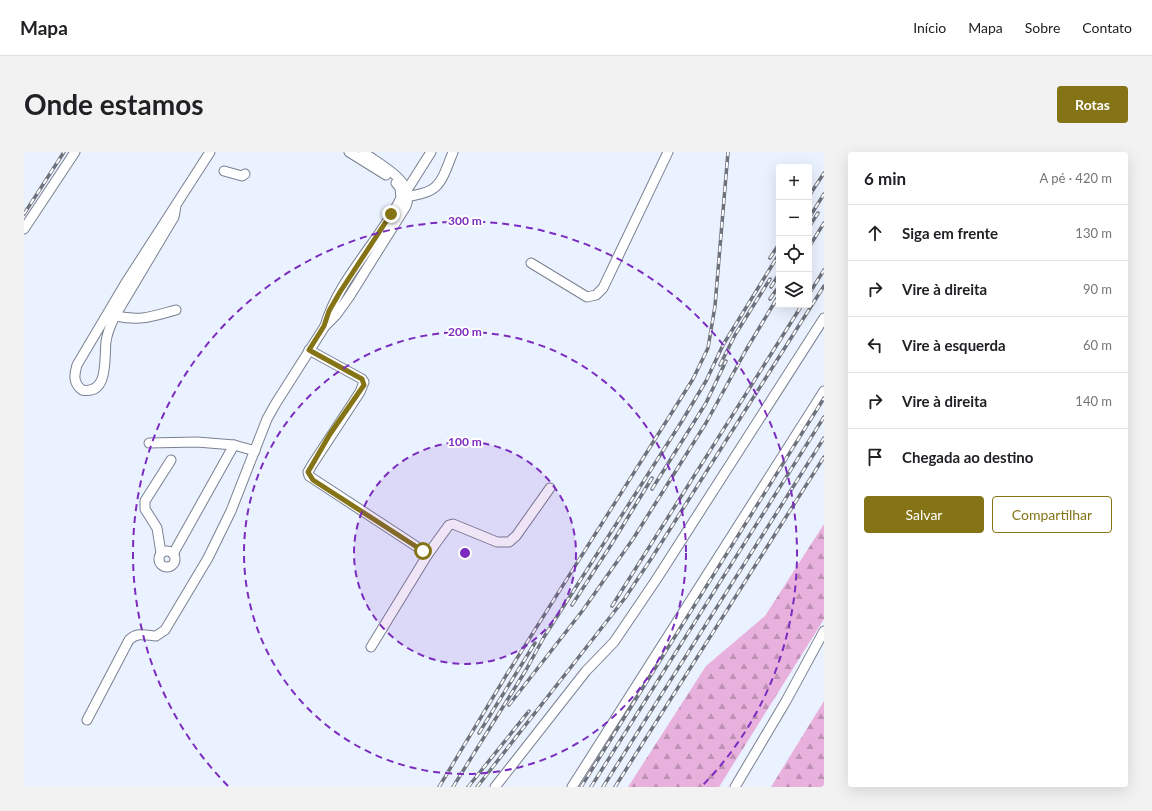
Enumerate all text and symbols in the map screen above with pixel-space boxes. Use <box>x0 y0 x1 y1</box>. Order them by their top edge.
text: Mapa <box>20 16 68 39</box>
text: Início <box>913 19 946 36</box>
text: Mapa <box>968 19 1003 36</box>
text: Sobre <box>1025 19 1060 36</box>
text: Contato <box>1082 19 1132 36</box>
button: Rotas <box>1057 86 1128 123</box>
text: Onde estamos <box>24 87 204 121</box>
map controls <box>776 164 812 308</box>
button: + <box>776 164 812 200</box>
text: 6 min <box>864 168 906 189</box>
text: A pé · 420 m <box>1039 170 1112 186</box>
button: − <box>776 200 812 236</box>
route end <box>382 205 400 223</box>
text: 300 m <box>448 213 482 228</box>
icon: ahead <box>864 222 886 244</box>
text: Siga em frente <box>902 224 998 242</box>
text: 130 m <box>1075 225 1112 241</box>
button: locate <box>776 236 812 272</box>
button: layers <box>776 272 812 308</box>
icon: right <box>864 278 886 300</box>
text: Vire à direita <box>902 280 987 298</box>
text: 90 m <box>1083 281 1112 297</box>
text: 200 m <box>448 324 482 339</box>
icon: left <box>864 334 886 356</box>
text: Vire à esquerda <box>902 336 1006 354</box>
text: 60 m <box>1083 337 1112 353</box>
icon: right <box>864 390 886 412</box>
text: Vire à direita <box>902 392 987 410</box>
text: 140 m <box>1075 393 1112 409</box>
text: 100 m <box>448 434 482 449</box>
icon: arrive <box>864 446 886 468</box>
text: Chegada ao destino <box>902 448 1033 466</box>
button: Salvar <box>864 496 984 533</box>
button: Compartilhar <box>992 496 1112 533</box>
route start <box>414 542 432 560</box>
centre of rings <box>458 546 472 560</box>

